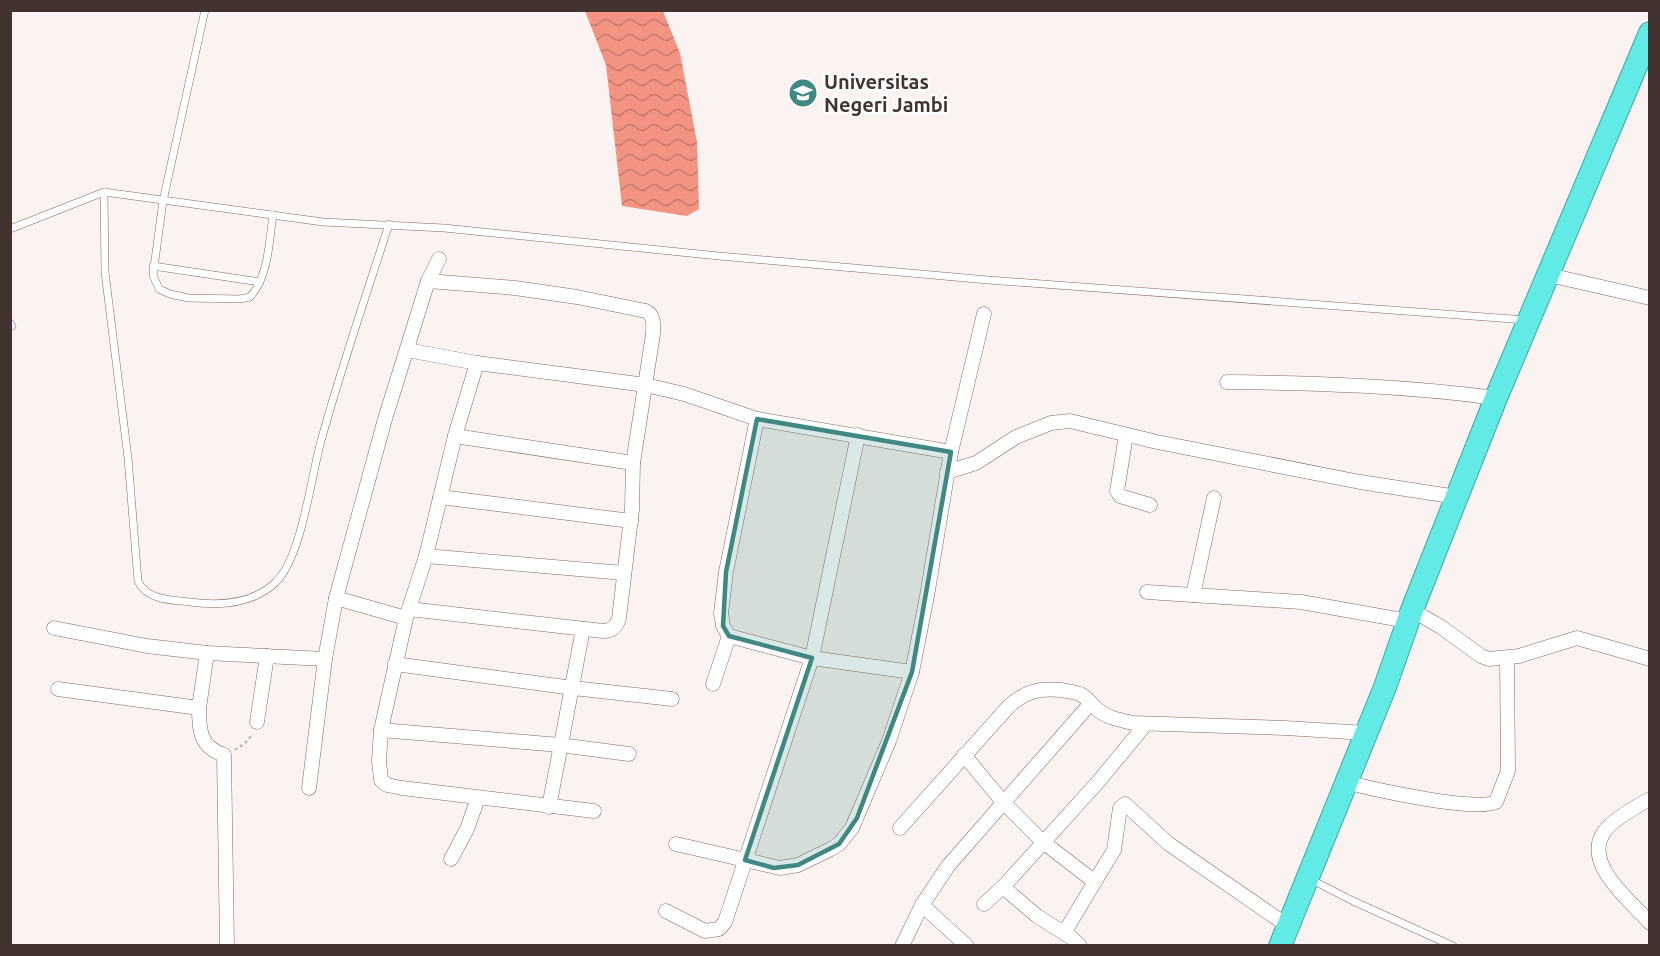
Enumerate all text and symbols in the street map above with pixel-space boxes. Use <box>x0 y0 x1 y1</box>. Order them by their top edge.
place label: Universitas Negeri Jambi <box>824 70 948 116</box>
school or university icon: Universitas Negeri Jambi <box>787 77 819 109</box>

